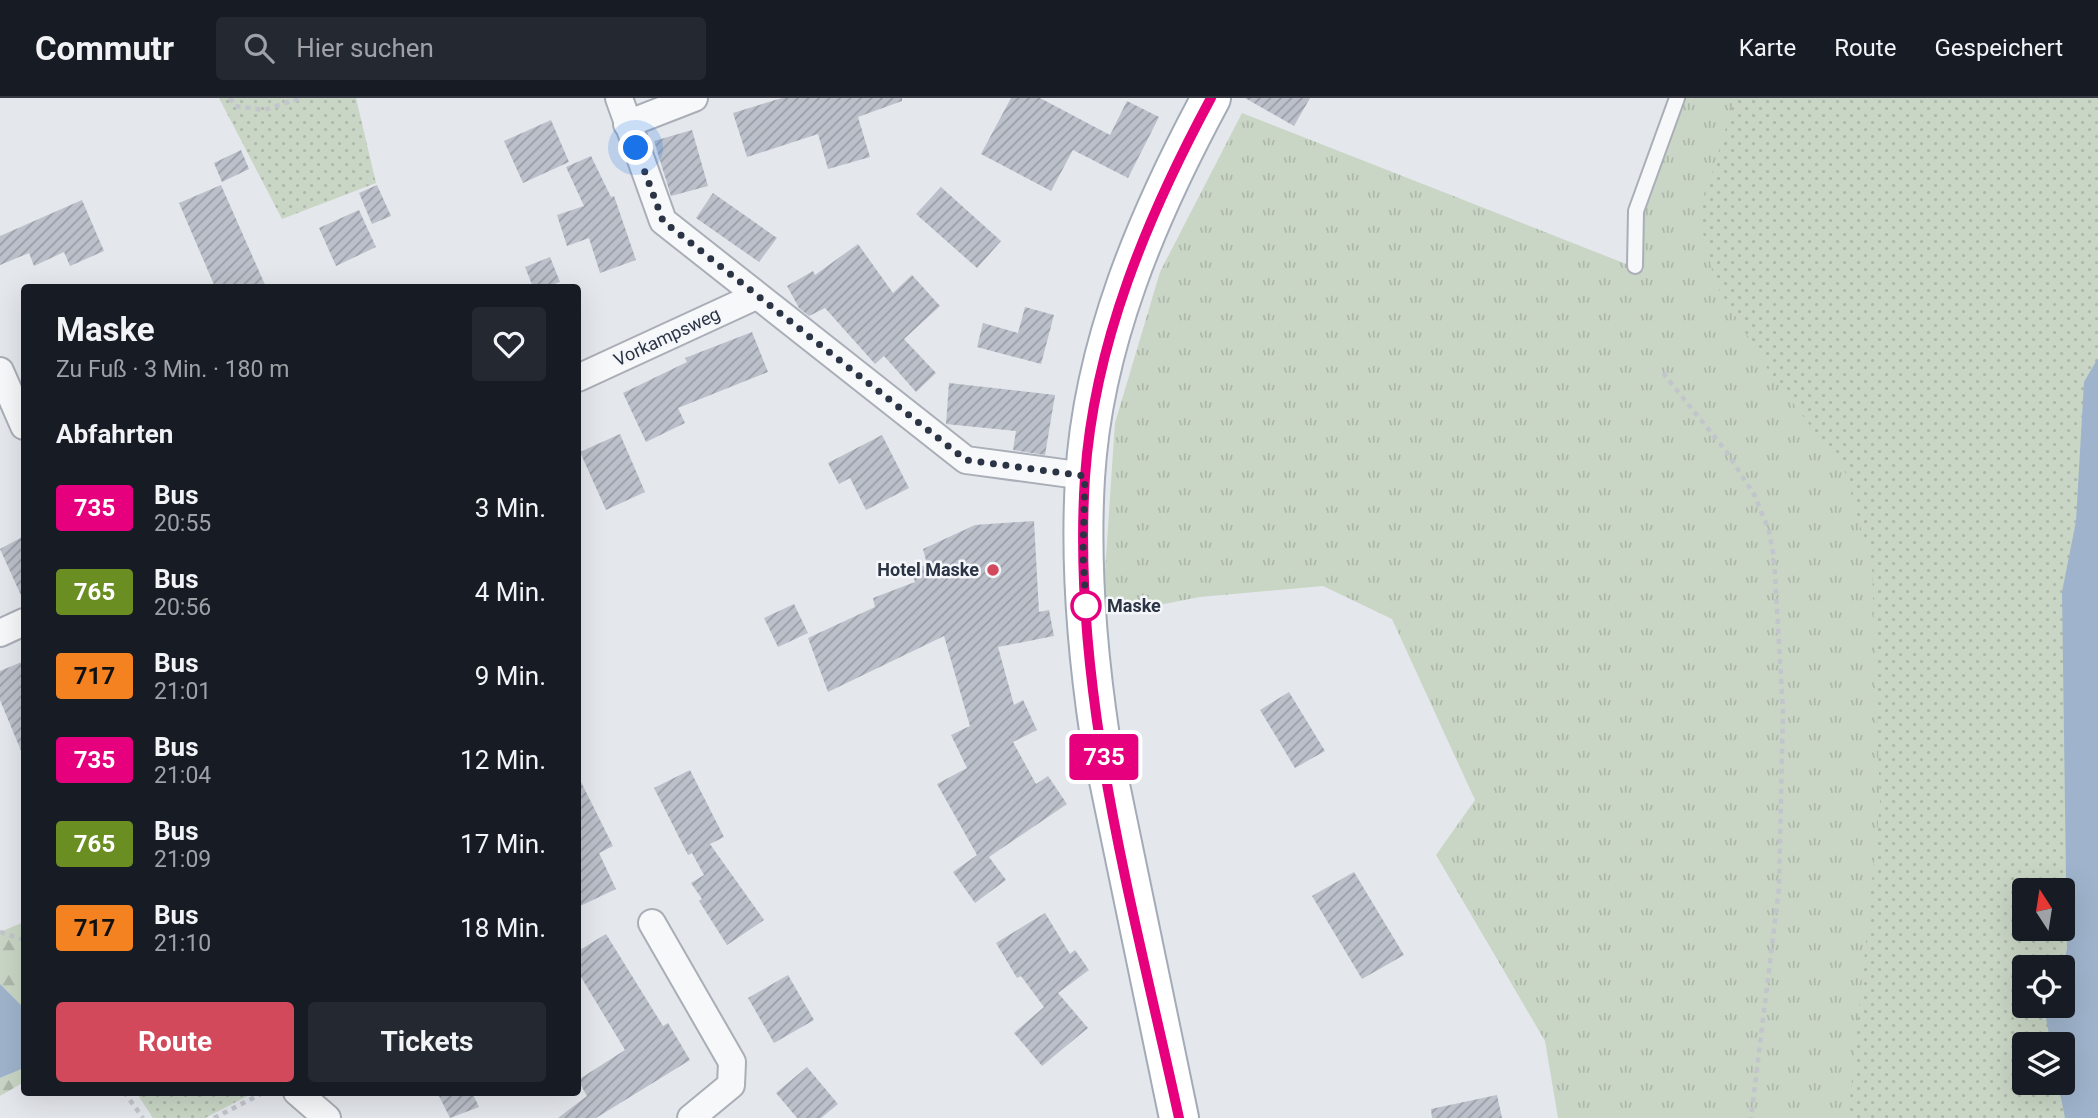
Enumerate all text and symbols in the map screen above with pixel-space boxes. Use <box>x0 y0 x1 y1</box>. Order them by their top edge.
search box <box>216 17 706 80</box>
text: Commutr <box>35 29 174 68</box>
icon: search <box>240 29 278 67</box>
text: Hier suchen <box>296 33 434 63</box>
text: Karte <box>1739 34 1796 62</box>
text: Route <box>1834 34 1896 62</box>
text: Gespeichert <box>1934 34 2063 62</box>
your location <box>618 130 653 165</box>
street label: Vorkampsweg <box>610 303 723 370</box>
button: heart <box>472 307 546 381</box>
text: Maske <box>56 310 155 349</box>
text: Zu Fuß · 3 Min. · 180 m <box>56 356 289 383</box>
text: Abfahrten <box>56 419 173 449</box>
text: Bus <box>154 480 199 510</box>
text: 3 Min. <box>475 493 546 523</box>
text: 735 <box>74 494 115 522</box>
text: 20:55 <box>154 510 211 537</box>
place label: Hotel Maske <box>877 559 979 580</box>
marker: Hotel Maske <box>985 562 1001 578</box>
text: Bus <box>154 564 199 594</box>
text: 4 Min. <box>475 577 546 607</box>
text: 765 <box>74 578 115 606</box>
marker: Maske <box>1071 591 1101 621</box>
text: 20:56 <box>154 594 211 621</box>
place label: Maske <box>1107 595 1161 616</box>
text: Bus <box>154 648 199 678</box>
text: 9 Min. <box>475 661 546 691</box>
text: 717 <box>74 662 115 690</box>
text: 21:01 <box>154 678 211 705</box>
text: Bus <box>154 732 199 762</box>
line badge: 735 <box>1064 734 1144 780</box>
text: 735 <box>1083 743 1125 771</box>
text: 12 Min. <box>460 745 546 775</box>
text: 735 <box>74 746 115 774</box>
text: 21:04 <box>154 762 211 789</box>
text: Bus <box>154 816 199 846</box>
text: 17 Min. <box>460 829 546 859</box>
text: 765 <box>74 830 115 858</box>
text: 21:09 <box>154 846 211 873</box>
north arrow <box>2012 878 2076 942</box>
map controls <box>2012 878 2075 1095</box>
text: Bus <box>154 900 199 930</box>
text: 18 Min. <box>460 913 546 943</box>
text: 717 <box>74 914 115 942</box>
text: 21:10 <box>154 930 211 957</box>
button: locate <box>2012 955 2075 1018</box>
button: Route <box>56 1002 294 1082</box>
button: Tickets <box>308 1002 546 1082</box>
button: layers <box>2012 1032 2075 1095</box>

